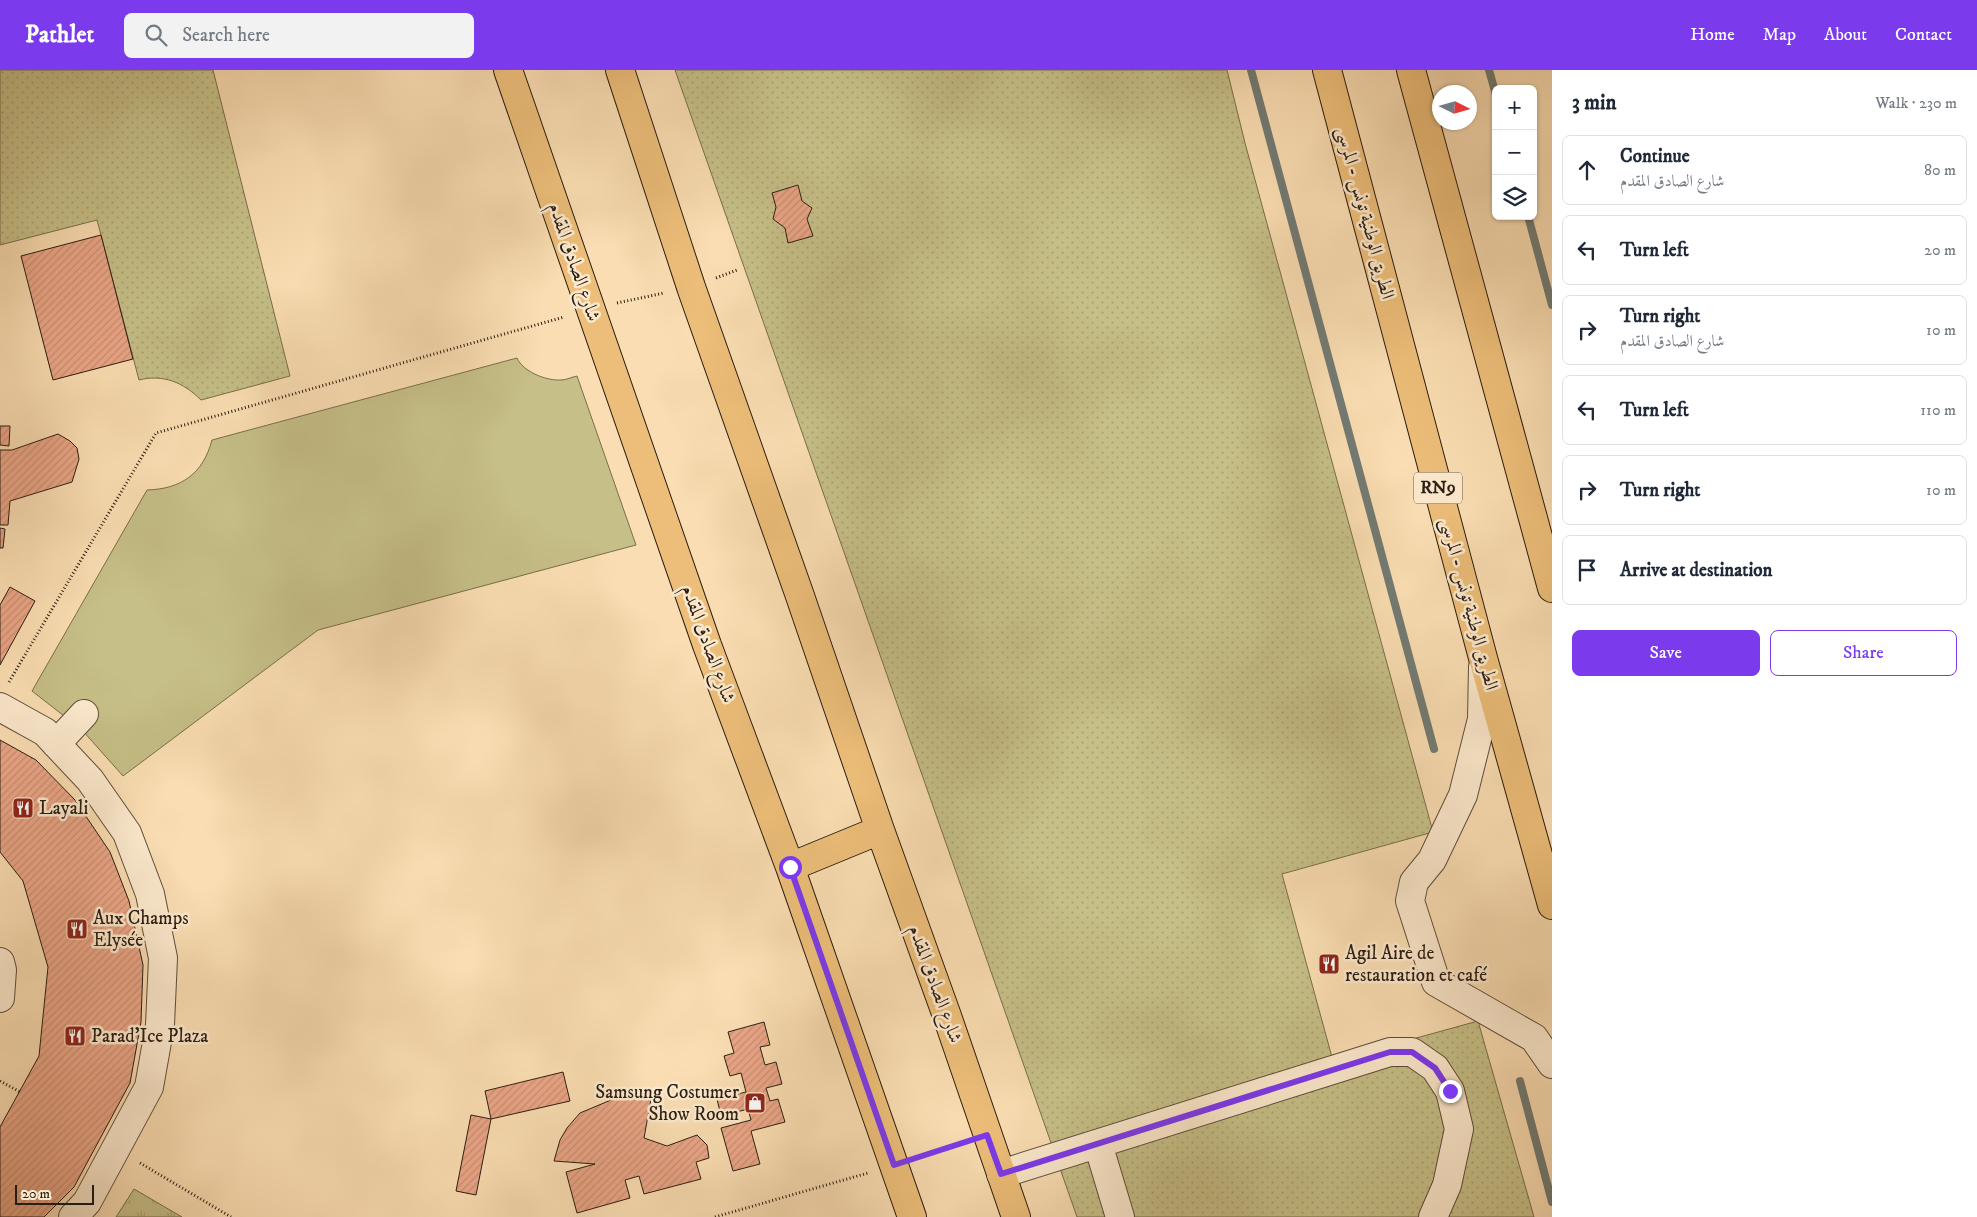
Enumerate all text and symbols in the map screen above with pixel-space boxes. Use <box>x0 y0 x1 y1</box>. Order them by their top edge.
search box <box>124 13 474 58</box>
text: Pathlet <box>25 20 94 50</box>
icon: search <box>142 21 170 49</box>
text: Search here <box>182 24 270 47</box>
text: Home <box>1690 24 1735 46</box>
text: Map <box>1763 24 1796 46</box>
text: About <box>1824 24 1867 46</box>
text: Contact <box>1895 24 1952 46</box>
north arrow <box>1432 85 1477 130</box>
map controls <box>1492 85 1537 220</box>
button: + <box>1492 85 1537 130</box>
text: 3 min <box>1572 90 1617 116</box>
text: Walk · 230 m <box>1875 93 1957 113</box>
street label: الطريق الوطنية تونس - المرسى <box>1330 124 1399 302</box>
button: − <box>1492 130 1537 175</box>
text: Continue <box>1620 145 1690 168</box>
icon: ahead <box>1573 156 1601 184</box>
text: 80 m <box>1924 160 1956 180</box>
text: شارع الصادق المقدم <box>1620 171 1724 191</box>
button: layers <box>1492 175 1537 220</box>
street label: شارع الصادق المقدم <box>539 200 605 326</box>
icon: left <box>1573 236 1601 264</box>
text: Turn left <box>1620 239 1689 262</box>
text: 20 m <box>1924 240 1956 260</box>
text: Turn right <box>1620 305 1700 328</box>
icon: right <box>1573 316 1601 344</box>
text: 10 m <box>1926 320 1956 340</box>
text: شارع الصادق المقدم <box>1620 331 1724 351</box>
icon: left <box>1573 396 1601 424</box>
text: Turn left <box>1620 399 1689 422</box>
text: 110 m <box>1920 400 1956 420</box>
road number: RN9 <box>1414 472 1462 503</box>
icon: right <box>1573 476 1601 504</box>
text: Turn right <box>1620 479 1700 502</box>
text: 10 m <box>1926 480 1956 500</box>
street label: الطريق الوطنية تونس - المرسى <box>1434 515 1503 693</box>
icon: arrive <box>1573 556 1601 584</box>
text: Arrive at destination <box>1620 559 1772 582</box>
street label: شارع الصادق المقدم <box>672 582 740 707</box>
button: Save <box>1572 630 1760 676</box>
button: Share <box>1770 630 1957 676</box>
restaurant icon: Layali <box>11 796 35 820</box>
place label: Layali <box>39 797 88 820</box>
route start <box>779 856 802 879</box>
place label: Aux Champs Elysée <box>93 907 189 952</box>
restaurant icon: Aux Champs Elysée <box>65 917 89 941</box>
street label: شارع الصادق المقدم <box>899 922 967 1047</box>
place label: Agil Aire de restauration et café <box>1345 942 1487 987</box>
restaurant icon: Agil Aire de restauration et café <box>1317 952 1341 976</box>
restaurant icon: Parad'Ice Plaza <box>63 1024 87 1048</box>
place label: Parad'Ice Plaza <box>91 1025 208 1048</box>
route end <box>1439 1080 1462 1103</box>
place label: Samsung Costumer Show Room <box>595 1081 739 1126</box>
shop icon: Samsung Costumer Show Room <box>743 1091 767 1115</box>
scale bar <box>15 1182 94 1205</box>
text: 20 m <box>22 1185 50 1203</box>

